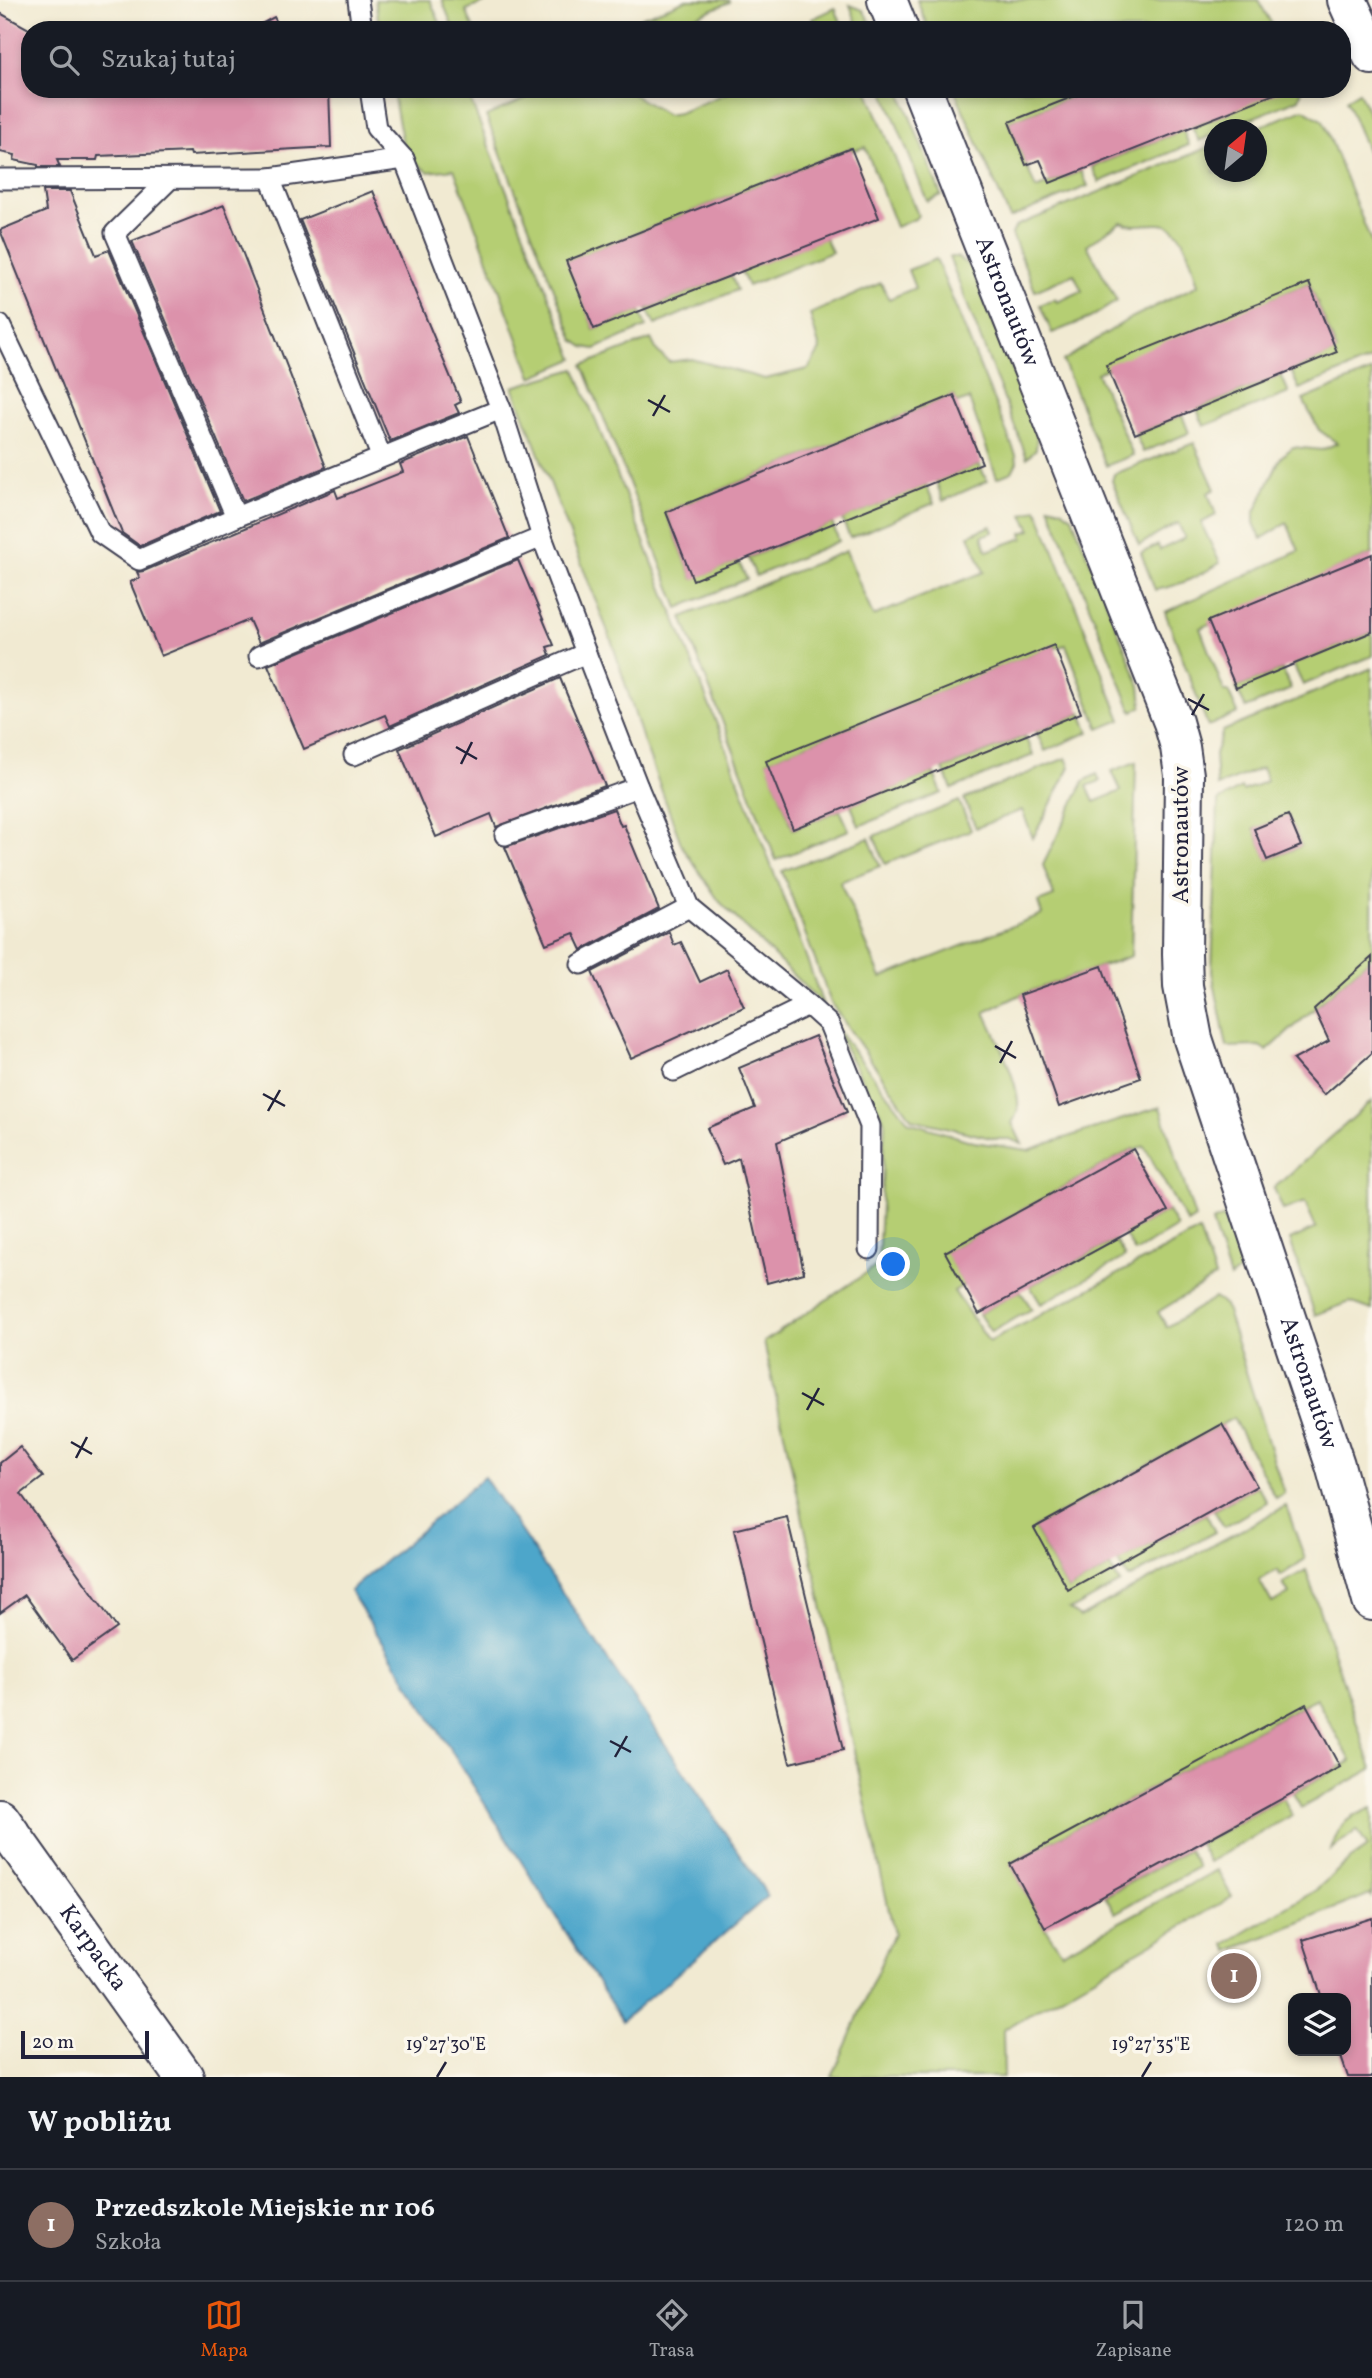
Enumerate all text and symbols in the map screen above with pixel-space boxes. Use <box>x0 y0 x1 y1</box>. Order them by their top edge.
search box <box>21 21 1351 98</box>
icon: search <box>45 41 83 79</box>
text: Szukaj tutaj <box>101 42 236 78</box>
north arrow <box>1204 119 1267 182</box>
street label: Astronautów <box>965 232 1048 372</box>
street label: Astronautów <box>1165 766 1199 904</box>
your location <box>876 1247 910 1281</box>
street label: Astronautów <box>1270 1313 1346 1454</box>
street label: Karpacka <box>50 1898 135 1999</box>
pin: 1 <box>1211 1950 1257 2002</box>
map controls <box>1288 1993 1351 2056</box>
button: layers <box>1288 1993 1351 2056</box>
scale bar <box>21 2028 149 2060</box>
text: 20 m <box>32 2030 74 2056</box>
text: 19°27'30"E <box>406 2033 486 2058</box>
text: 19°27'35"E <box>1112 2033 1191 2058</box>
text: W pobliżu <box>28 2102 171 2144</box>
text: Przedszkole Miejskie nr 106 <box>95 2191 435 2227</box>
text: 1 <box>46 2209 56 2241</box>
text: 120 m <box>1284 2209 1344 2241</box>
text: Szkoła <box>95 2227 162 2259</box>
tab: Mapa <box>201 2296 248 2364</box>
tab: Trasa <box>649 2296 694 2364</box>
tab: Zapisane <box>1095 2296 1171 2364</box>

